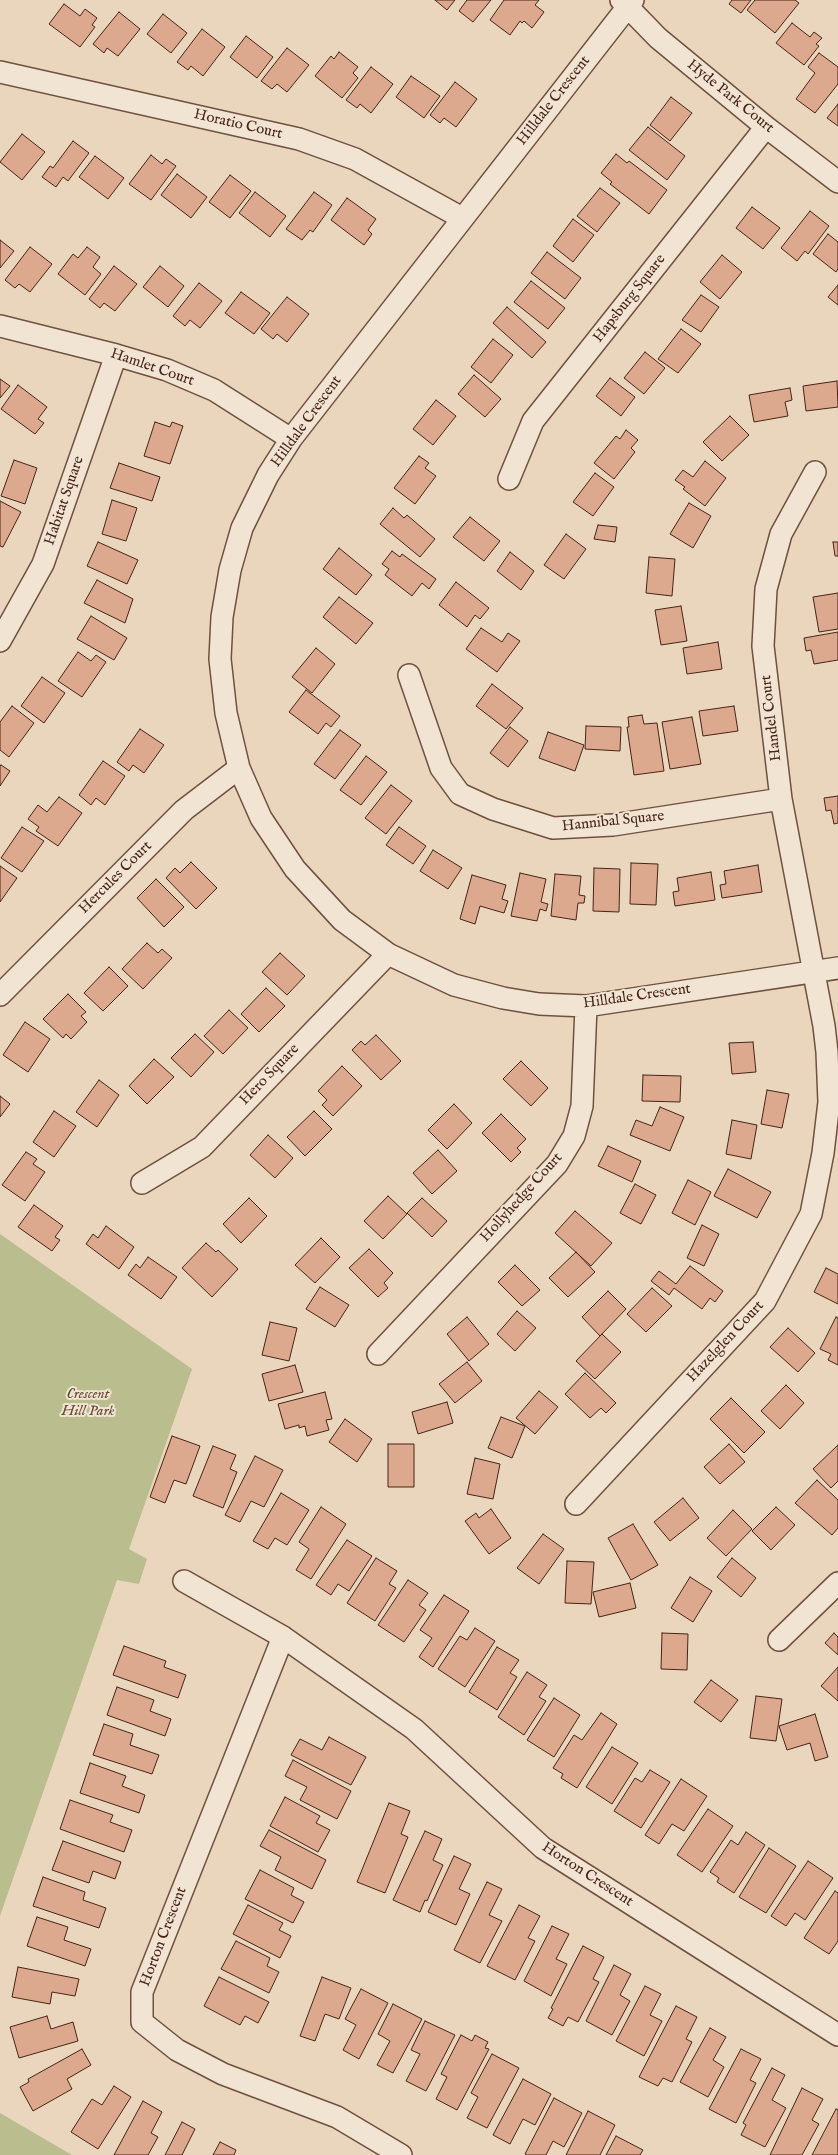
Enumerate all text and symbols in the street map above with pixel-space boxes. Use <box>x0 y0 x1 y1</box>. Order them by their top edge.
street label: Hilldale Crescent <box>514 53 594 149</box>
street label: Hyde Park Court <box>683 56 777 138</box>
street label: Horatio Court <box>192 106 284 144</box>
street label: Hapsburg Square <box>590 251 670 347</box>
street label: Hamlet Court <box>108 345 196 391</box>
street label: Hilldale Crescent <box>268 373 346 471</box>
street label: Habitat Square <box>41 454 89 548</box>
street label: Handel Court <box>758 674 786 762</box>
street label: Hannibal Square <box>561 808 665 836</box>
street label: Hercules Court <box>76 838 156 918</box>
street label: Hilldale Crescent <box>582 981 692 1013</box>
street label: Hero Square <box>236 1041 304 1109</box>
street label: Hollyhedge Court <box>477 1150 567 1246</box>
street label: Hazelglen Court <box>684 1298 768 1386</box>
park label: Crescent Hill Park <box>61 1386 115 1421</box>
street label: Horton Crescent <box>538 1839 636 1911</box>
street label: Horton Crescent <box>137 1885 191 1989</box>

